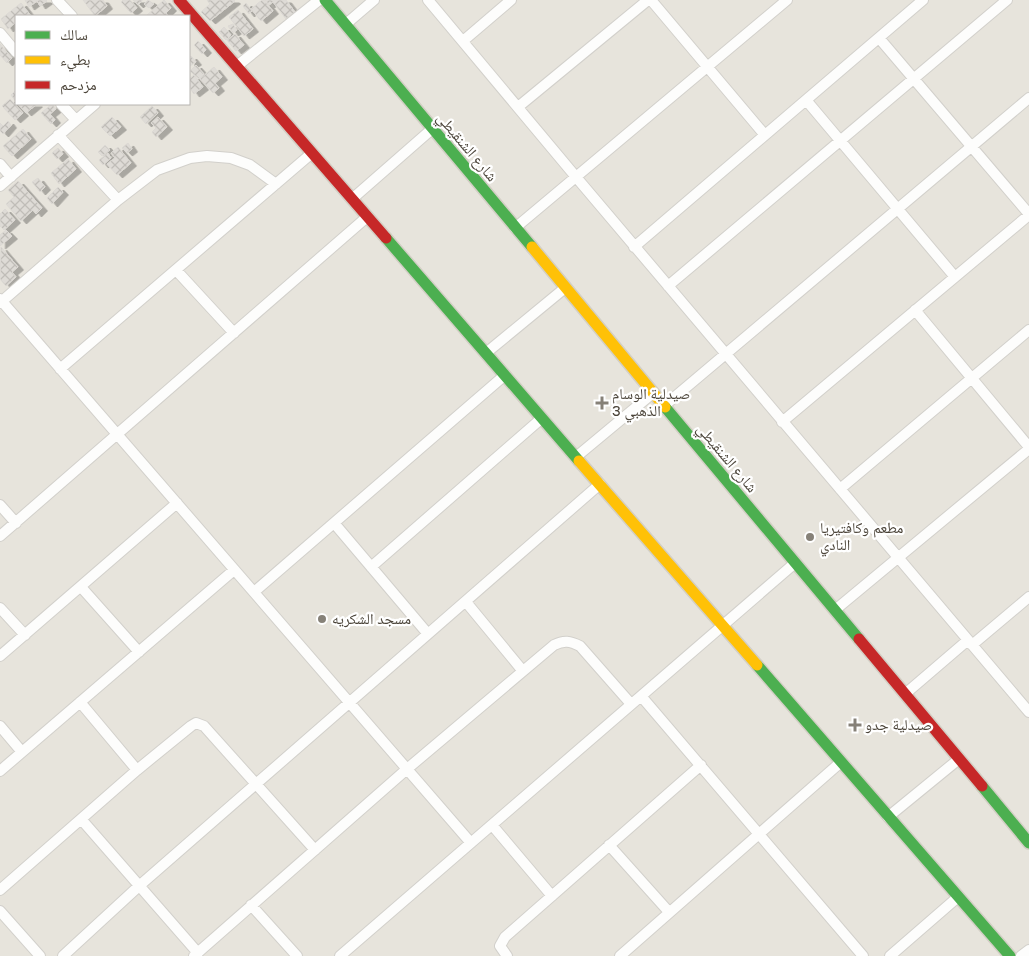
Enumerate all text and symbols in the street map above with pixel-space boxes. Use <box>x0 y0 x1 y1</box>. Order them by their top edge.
legend <box>15 15 190 105</box>
text: سالك <box>60 25 88 43</box>
text: بطيء <box>60 50 90 72</box>
text: مزدحم <box>60 75 97 95</box>
street label: شارع الشنقيطي <box>431 108 502 187</box>
place label: صيدلية الوسام الذهبي 3 <box>612 384 690 423</box>
marker: صيدلية الوسام الذهبي 3 <box>596 397 608 409</box>
street label: شارع الشنقيطي <box>691 419 762 498</box>
place label: مطعم وكافتيريا النادي <box>820 518 903 557</box>
marker: مطعم وكافتيريا النادي <box>804 531 816 543</box>
place label: مسجد الشكريه <box>332 609 411 628</box>
marker: مسجد الشكريه <box>316 613 328 625</box>
place label: صيدلية جدو <box>865 715 932 734</box>
marker: صيدلية جدو <box>849 719 861 731</box>

